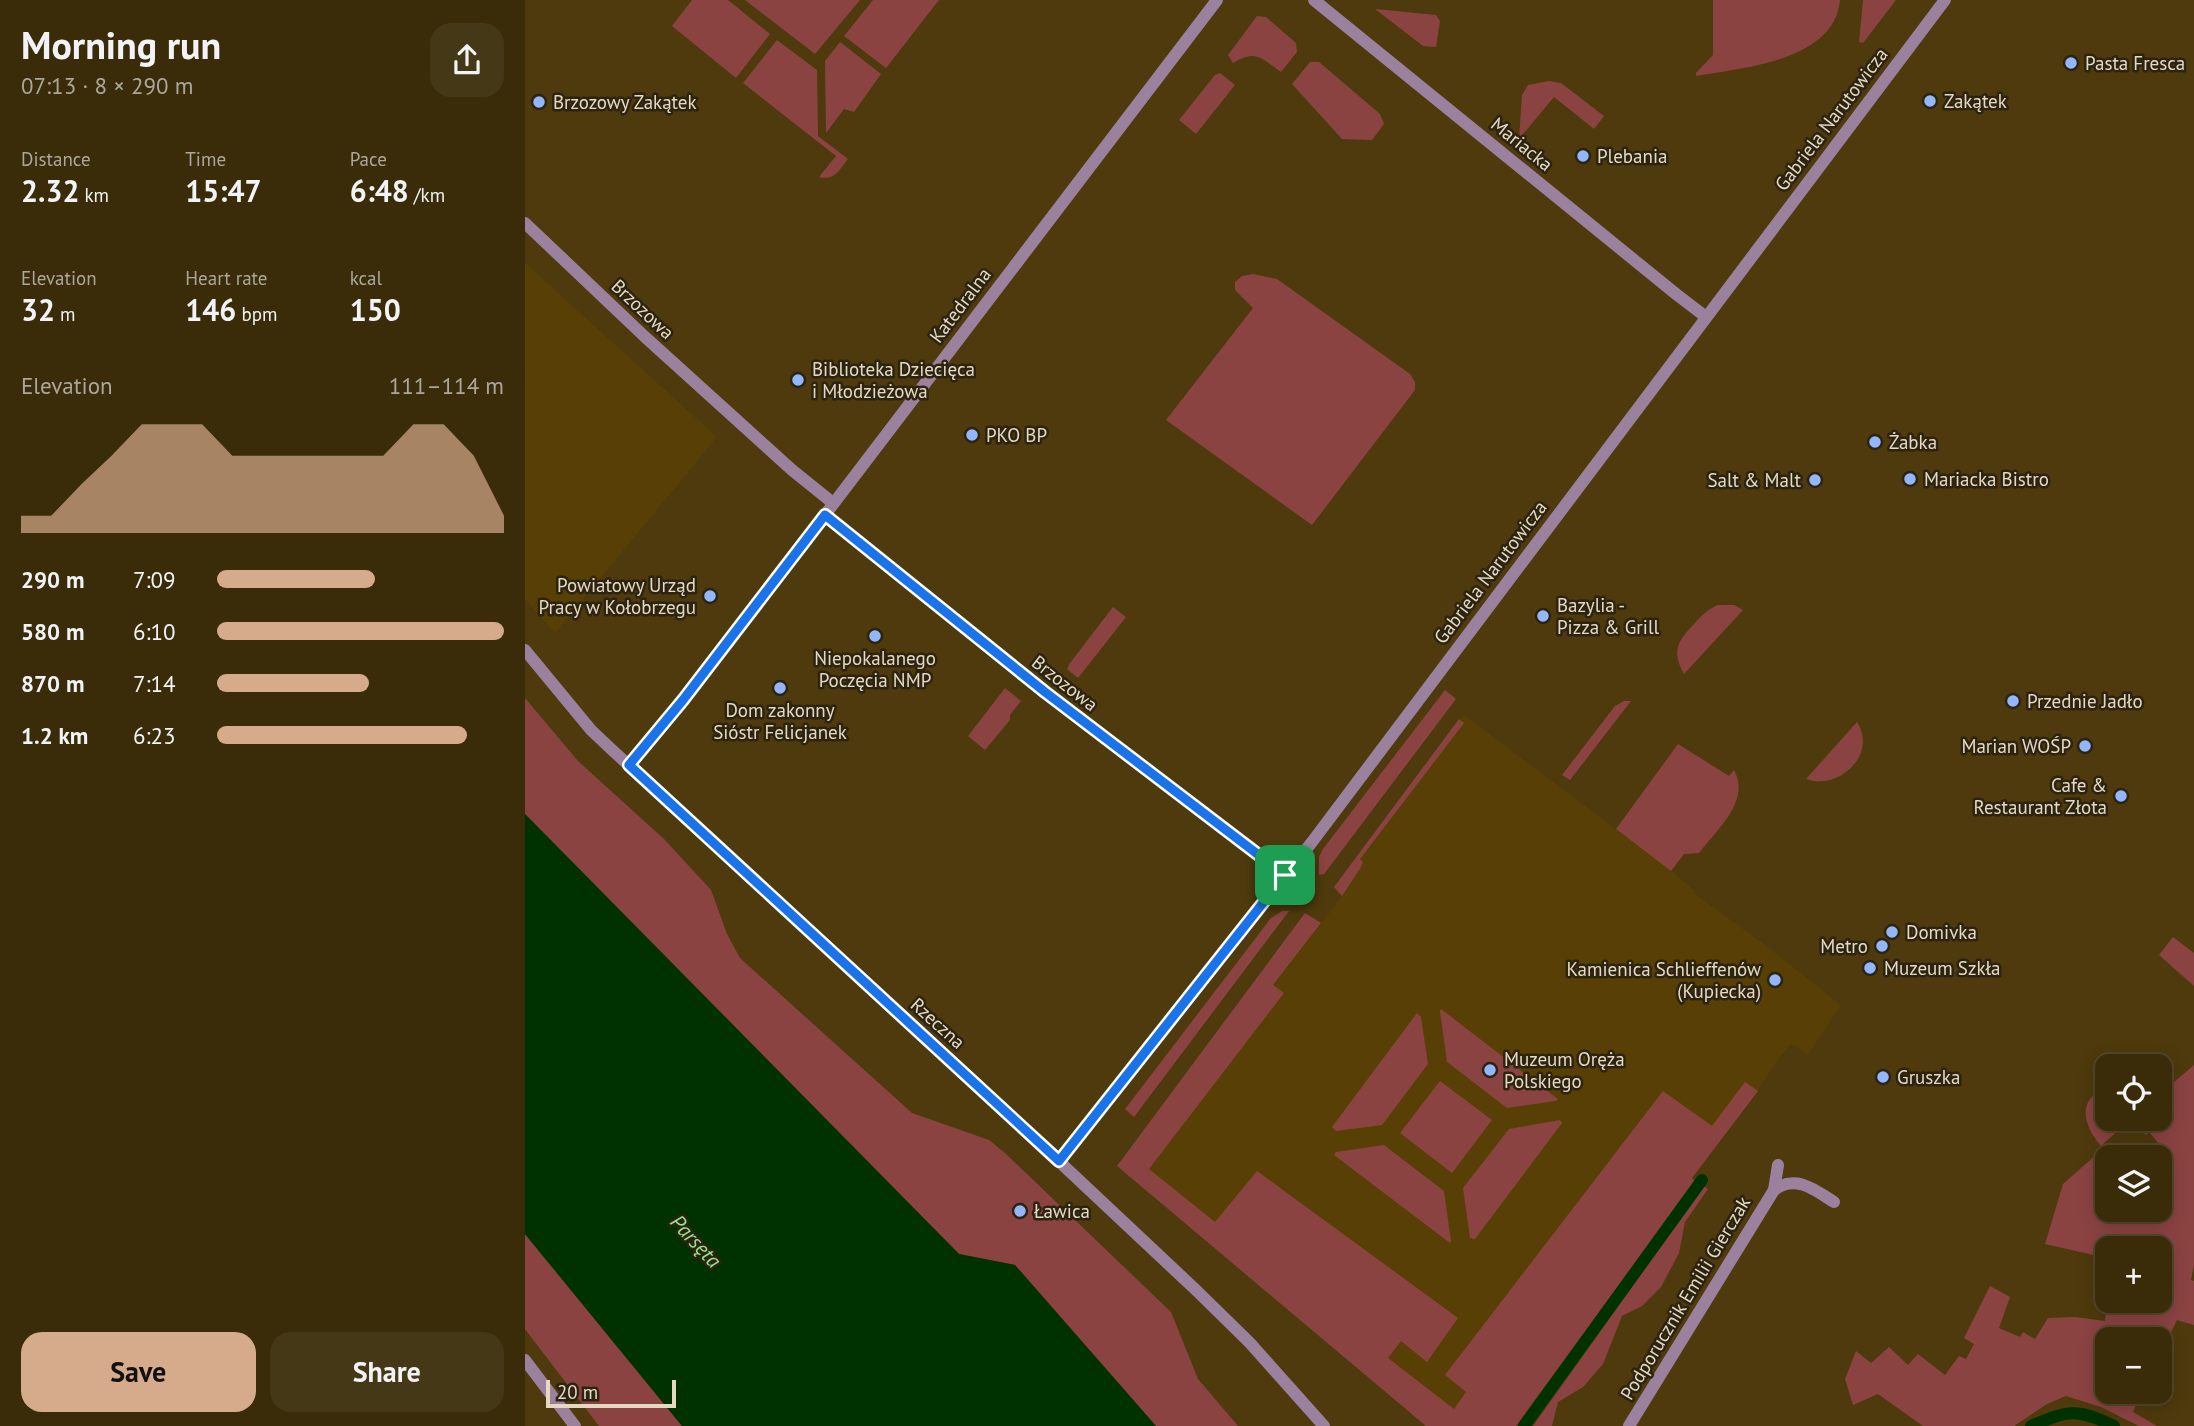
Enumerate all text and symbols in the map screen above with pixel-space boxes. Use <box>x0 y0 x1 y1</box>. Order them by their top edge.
text: Morning run <box>21 20 221 69</box>
button: share <box>430 23 504 97</box>
street label: Gabriela Narutowicza <box>1769 43 1893 195</box>
place label: Pasta Fresca <box>2085 51 2185 75</box>
marker: Pasta Fresca <box>2063 55 2079 71</box>
text: 07:13 · 8 × 290 m <box>21 71 193 100</box>
place label: Zakątek <box>1944 89 2007 113</box>
place label: Brzozowy Zakątek <box>553 90 697 114</box>
marker: Zakątek <box>1922 93 1938 109</box>
marker: Brzozowy Zakątek <box>531 94 547 110</box>
street label: Mariacka <box>1486 112 1558 176</box>
place label: Plebania <box>1597 144 1667 168</box>
text: Distance <box>21 147 91 171</box>
text: Time <box>185 147 226 171</box>
text: Pace <box>350 147 387 171</box>
marker: Plebania <box>1575 148 1591 164</box>
text: 2.32 <box>21 171 79 210</box>
text: 15:47 <box>185 171 261 210</box>
text: 6:48 <box>350 171 409 210</box>
text: km <box>79 183 109 207</box>
text: /km <box>409 183 445 207</box>
street label: Katedralna <box>924 263 996 347</box>
text: Elevation <box>21 266 97 290</box>
text: Heart rate <box>185 266 267 290</box>
text: kcal <box>350 266 382 290</box>
street label: Brzozowa <box>607 274 679 344</box>
text: 32 <box>21 290 55 329</box>
text: 146 <box>185 290 236 329</box>
text: 150 <box>350 290 401 329</box>
text: m <box>55 302 76 326</box>
text: bpm <box>236 302 277 326</box>
place label: Biblioteka Dziecięca i Młodzieżowa <box>812 357 975 403</box>
text: Elevation <box>21 371 113 400</box>
text: 111–114 m <box>389 371 504 400</box>
marker: Biblioteka Dziecięca i Młodzieżowa <box>790 372 806 388</box>
place label: PKO BP <box>986 423 1047 447</box>
marker: PKO BP <box>964 427 980 443</box>
place label: Żabka <box>1889 430 1937 454</box>
marker: Żabka <box>1867 434 1883 450</box>
place label: Mariacka Bistro <box>1924 467 2049 491</box>
place label: Salt & Malt <box>1707 468 1802 492</box>
marker: Mariacka Bistro <box>1902 471 1918 487</box>
marker: Salt & Malt <box>1807 472 1823 488</box>
street label: Gabriela Narutowicza <box>1428 496 1552 648</box>
text: 290 m <box>21 565 84 594</box>
text: 7:09 <box>133 565 176 594</box>
place label: Powiatowy Urząd Pracy w Kołobrzegu <box>539 573 696 619</box>
marker: Powiatowy Urząd Pracy w Kołobrzegu <box>702 588 718 604</box>
place label: Bazylia - Pizza & Grill <box>1557 593 1659 639</box>
marker: Bazylia - Pizza & Grill <box>1535 608 1551 624</box>
text: 580 m <box>21 617 84 646</box>
text: 6:10 <box>133 617 176 646</box>
marker: Niepokalanego Poczęcia NMP <box>867 628 883 644</box>
place label: Niepokalanego Poczęcia NMP <box>814 646 936 692</box>
street label: Brzozowa <box>1027 650 1103 716</box>
text: 870 m <box>21 669 84 698</box>
text: 7:14 <box>133 669 176 698</box>
marker: Dom zakonny Sióstr Felicjanek <box>772 680 788 696</box>
place label: Przednie Jadło <box>2027 689 2143 713</box>
marker: Przednie Jadło <box>2005 693 2021 709</box>
place label: Dom zakonny Sióstr Felicjanek <box>713 698 847 744</box>
text: 1.2 km <box>21 721 88 750</box>
text: 6:23 <box>133 721 176 750</box>
place label: Marian WOŚP <box>1961 734 2071 758</box>
marker: Marian WOŚP <box>2077 738 2093 754</box>
place label: Cafe & Restaurant Złota <box>1974 773 2107 819</box>
marker: Cafe & Restaurant Złota <box>2113 788 2129 804</box>
pin <box>1255 845 1315 905</box>
icon: arrive <box>1266 856 1304 894</box>
place label: Domivka <box>1906 920 1977 944</box>
marker: Domivka <box>1884 924 1900 940</box>
place label: Metro <box>1820 934 1868 958</box>
marker: Metro <box>1874 938 1890 954</box>
place label: Muzeum Szkła <box>1884 956 2001 980</box>
place label: Kamienica Schlieffenów (Kupiecka) <box>1567 957 1761 1003</box>
marker: Muzeum Szkła <box>1862 960 1878 976</box>
marker: Kamienica Schlieffenów (Kupiecka) <box>1767 972 1783 988</box>
street label: Rzeczna <box>906 992 970 1054</box>
place label: Muzeum Oręża Polskiego <box>1504 1047 1625 1093</box>
map controls <box>2095 1054 2172 1404</box>
button: locate <box>2095 1054 2172 1131</box>
marker: Muzeum Oręża Polskiego <box>1482 1062 1498 1078</box>
place label: Gruszka <box>1897 1065 1960 1089</box>
marker: Gruszka <box>1875 1069 1891 1085</box>
button: layers <box>2095 1145 2172 1222</box>
street label: Podporucznik Emilii Gierczak <box>1615 1192 1755 1404</box>
place label: Ławica <box>1034 1199 1090 1223</box>
marker: Ławica <box>1012 1203 1028 1219</box>
water label: Parsęta <box>665 1209 728 1274</box>
button: + <box>2095 1236 2172 1313</box>
button: − <box>2095 1327 2172 1404</box>
button: Save <box>21 1332 256 1412</box>
button: Share <box>270 1332 504 1412</box>
scale bar <box>546 1377 675 1409</box>
text: 20 m <box>557 1380 598 1404</box>

